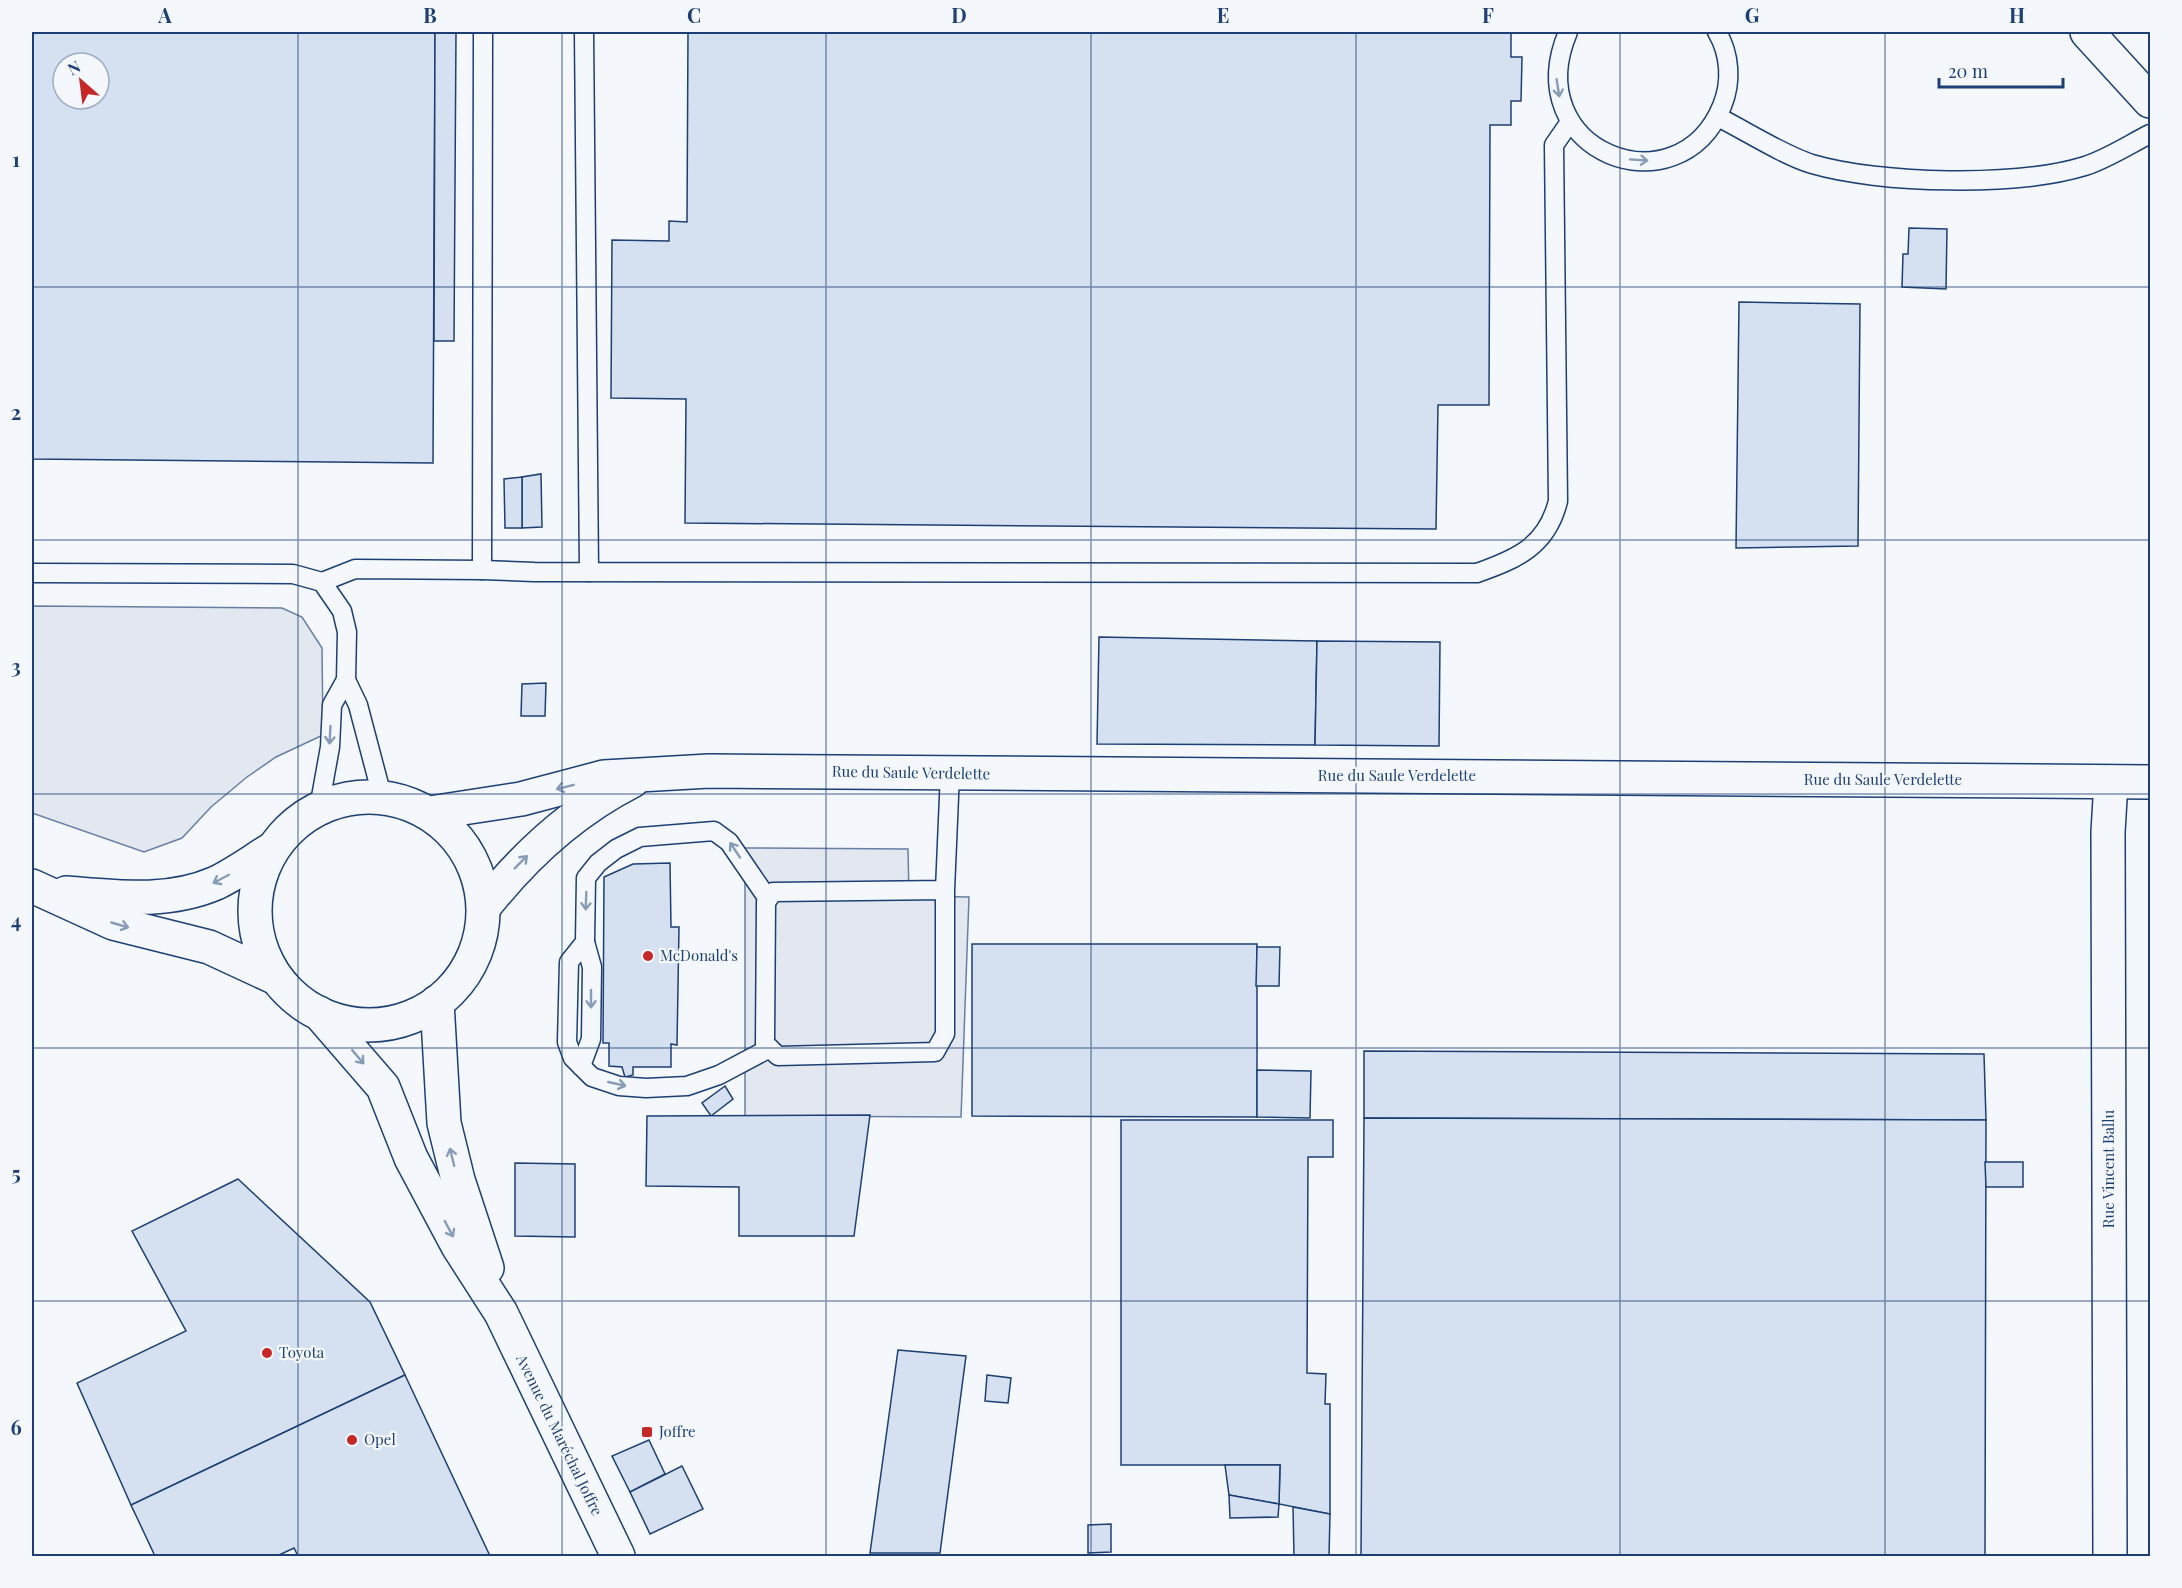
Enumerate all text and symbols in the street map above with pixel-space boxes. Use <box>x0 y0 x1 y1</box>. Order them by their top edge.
text: A <box>157 1 172 28</box>
text: B <box>423 1 437 28</box>
text: C <box>687 1 701 28</box>
text: D <box>951 1 967 28</box>
text: E <box>1217 1 1229 28</box>
text: F <box>1482 1 1494 28</box>
text: G <box>1745 1 1760 28</box>
text: H <box>2009 1 2025 28</box>
north arrow <box>51 51 111 111</box>
scale bar <box>1939 51 2064 89</box>
text: N <box>64 55 84 79</box>
text: 20 m <box>1948 59 1988 83</box>
one-way arrow <box>1552 78 1563 97</box>
text: 1 <box>12 145 20 172</box>
one-way arrow <box>1629 155 1648 166</box>
text: 2 <box>11 398 21 425</box>
text: 3 <box>11 652 21 679</box>
one-way arrow <box>325 724 336 744</box>
street label: Rue du Saule Verdelette <box>832 761 990 783</box>
street label: Rue du Saule Verdelette <box>1318 765 1476 785</box>
street label: Rue du Saule Verdelette <box>1804 769 1962 789</box>
one-way arrow <box>555 781 574 793</box>
one-way arrow <box>729 843 741 859</box>
one-way arrow <box>514 854 529 869</box>
one-way arrow <box>213 874 231 885</box>
one-way arrow <box>580 890 591 910</box>
text: 4 <box>11 906 21 933</box>
one-way arrow <box>110 920 129 931</box>
place label: McDonald's <box>660 945 738 965</box>
marker: McDonald's <box>641 949 655 963</box>
one-way arrow <box>586 989 597 1009</box>
one-way arrow <box>351 1049 364 1065</box>
one-way arrow <box>607 1079 626 1090</box>
street label: Rue Vincent Ballu <box>2098 1110 2118 1228</box>
one-way arrow <box>446 1148 458 1167</box>
text: 5 <box>11 1159 21 1186</box>
one-way arrow <box>444 1219 455 1237</box>
place label: Toyota <box>279 1342 325 1362</box>
marker: Toyota <box>260 1346 274 1360</box>
street label: Avenue du Maréchal Joffre <box>512 1350 608 1519</box>
text: 6 <box>10 1413 22 1440</box>
place label: Joffre <box>658 1421 696 1441</box>
marker: Joffre <box>640 1425 654 1439</box>
place label: Opel <box>364 1429 396 1449</box>
marker: Opel <box>345 1433 359 1447</box>

